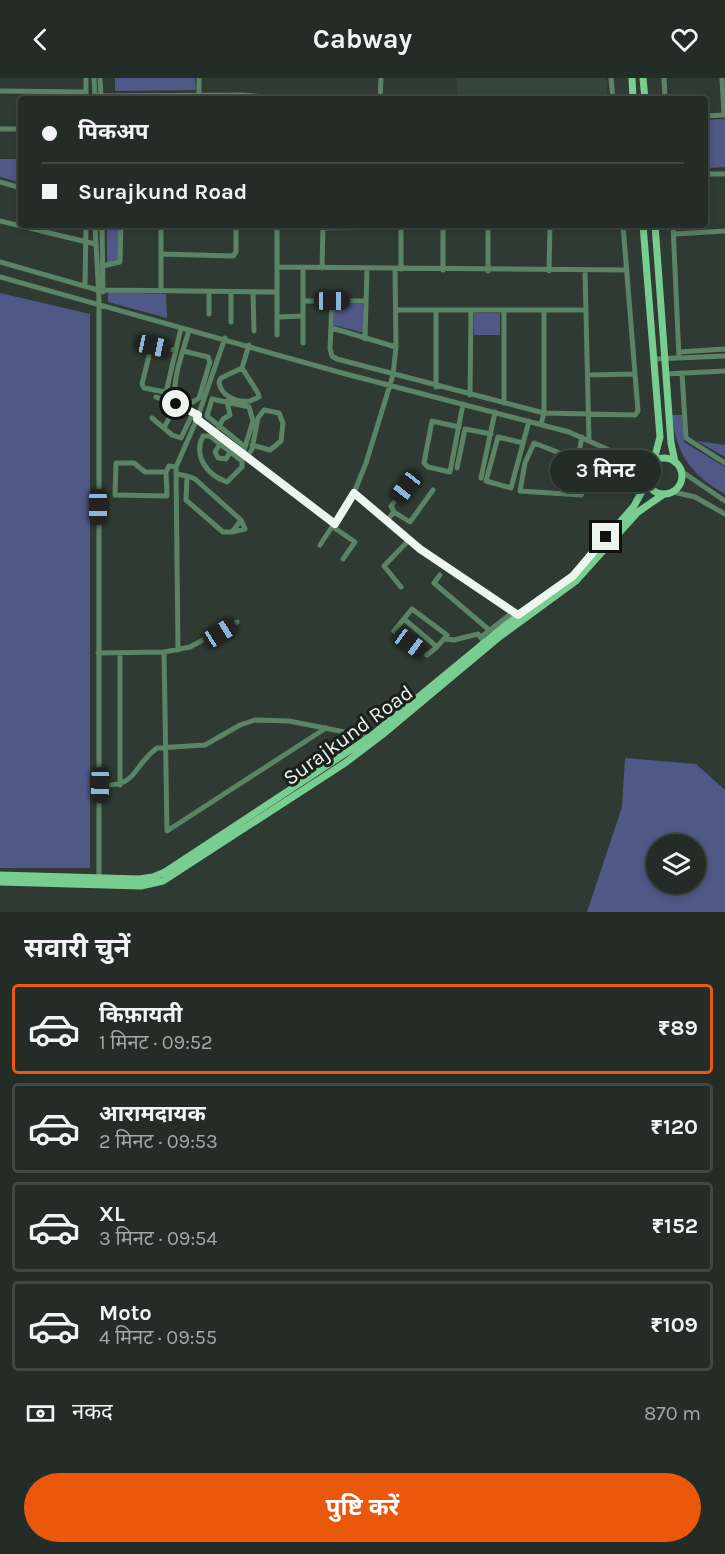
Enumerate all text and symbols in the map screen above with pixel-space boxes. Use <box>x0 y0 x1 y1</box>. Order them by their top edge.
icon: back <box>24 23 57 56</box>
text: Cabway <box>313 23 412 55</box>
icon: heart <box>668 23 701 56</box>
text: पिकअप <box>78 119 149 145</box>
text: Surajkund Road <box>78 179 247 205</box>
car <box>314 292 350 310</box>
car <box>134 333 172 359</box>
route start <box>162 390 189 417</box>
callout: 3 मिनट <box>550 450 662 492</box>
text: 3 मिनट <box>576 459 635 482</box>
car <box>388 467 424 507</box>
car <box>89 489 107 525</box>
route end <box>592 523 619 550</box>
car <box>200 616 240 650</box>
car <box>390 625 430 661</box>
street label: Surajkund Road <box>279 680 417 790</box>
car <box>91 767 109 803</box>
map controls <box>646 834 706 894</box>
button: layers <box>646 834 706 894</box>
text: सवारी चुनें <box>24 932 130 964</box>
icon: car <box>27 1002 81 1056</box>
text: किफ़ायती <box>99 1002 183 1028</box>
text: ₹89 <box>658 1015 698 1041</box>
text: 1 मिनट · 09:52 <box>99 1031 213 1054</box>
icon: car <box>27 1101 81 1155</box>
text: आरामदायक <box>99 1101 206 1127</box>
text: ₹120 <box>650 1114 698 1140</box>
text: 2 मिनट · 09:53 <box>99 1130 218 1153</box>
icon: car <box>27 1200 81 1254</box>
text: XL <box>99 1201 125 1227</box>
text: ₹152 <box>651 1213 698 1239</box>
text: 3 मिनट · 09:54 <box>99 1227 218 1250</box>
icon: car <box>27 1299 81 1353</box>
text: Moto <box>99 1300 152 1326</box>
text: ₹109 <box>650 1312 698 1338</box>
text: 4 मिनट · 09:55 <box>99 1326 217 1349</box>
icon: cash <box>24 1397 57 1430</box>
text: नकद <box>72 1399 113 1425</box>
text: 870 m <box>644 1402 701 1425</box>
button: पुष्टि करें <box>24 1473 701 1542</box>

